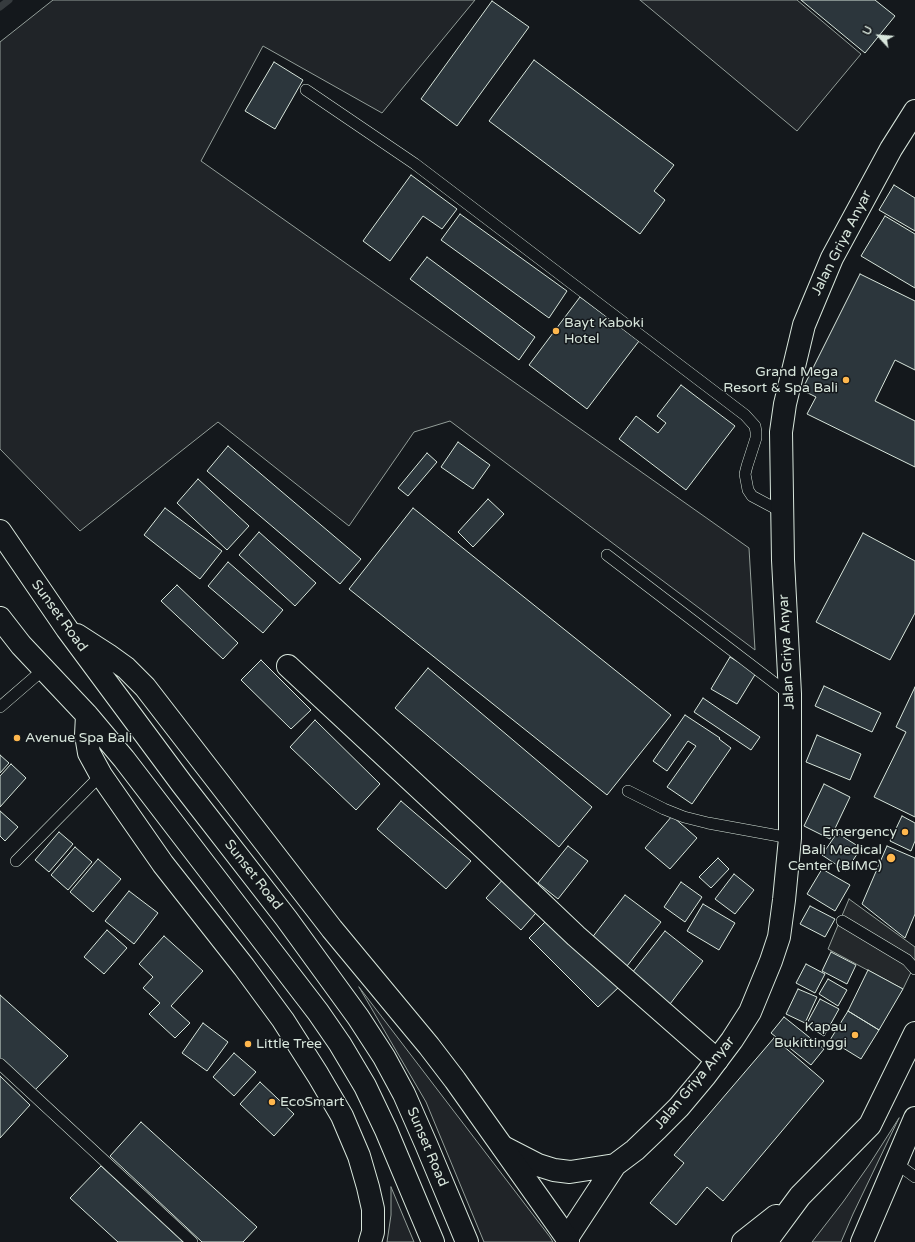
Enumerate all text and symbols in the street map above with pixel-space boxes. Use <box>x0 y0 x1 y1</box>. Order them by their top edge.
north arrow <box>859 16 899 56</box>
text: U <box>860 24 875 37</box>
street label: Jalan Griya Anyar <box>808 188 876 298</box>
place label: Bayt Kaboki Hotel <box>564 315 644 348</box>
marker: Bayt Kaboki Hotel <box>551 326 561 336</box>
place label: Grand Mega Resort & Spa Bali <box>723 364 838 396</box>
marker: Grand Mega Resort & Spa Bali <box>841 375 851 385</box>
street label: Sunset Road <box>27 577 91 655</box>
street label: Jalan Griya Anyar <box>776 594 798 710</box>
place label: Avenue Spa Bali <box>25 730 132 746</box>
marker: Avenue Spa Bali <box>12 733 22 743</box>
place label: Emergency <box>822 824 897 840</box>
marker: Emergency <box>900 827 910 837</box>
street label: Sunset Road <box>220 837 286 913</box>
place label: Bali Medical Center (BIMC) <box>788 842 882 874</box>
marker: Bali Medical Center (BIMC) <box>885 852 897 864</box>
place label: Kapau Bukittinggi <box>774 1019 847 1052</box>
marker: Kapau Bukittinggi <box>850 1030 860 1040</box>
street label: Jalan Griya Anyar <box>651 1033 739 1133</box>
place label: Little Tree <box>256 1036 322 1052</box>
marker: Little Tree <box>243 1039 253 1049</box>
place label: EcoSmart <box>280 1094 344 1110</box>
marker: EcoSmart <box>267 1097 277 1107</box>
street label: Sunset Road <box>403 1105 451 1189</box>

